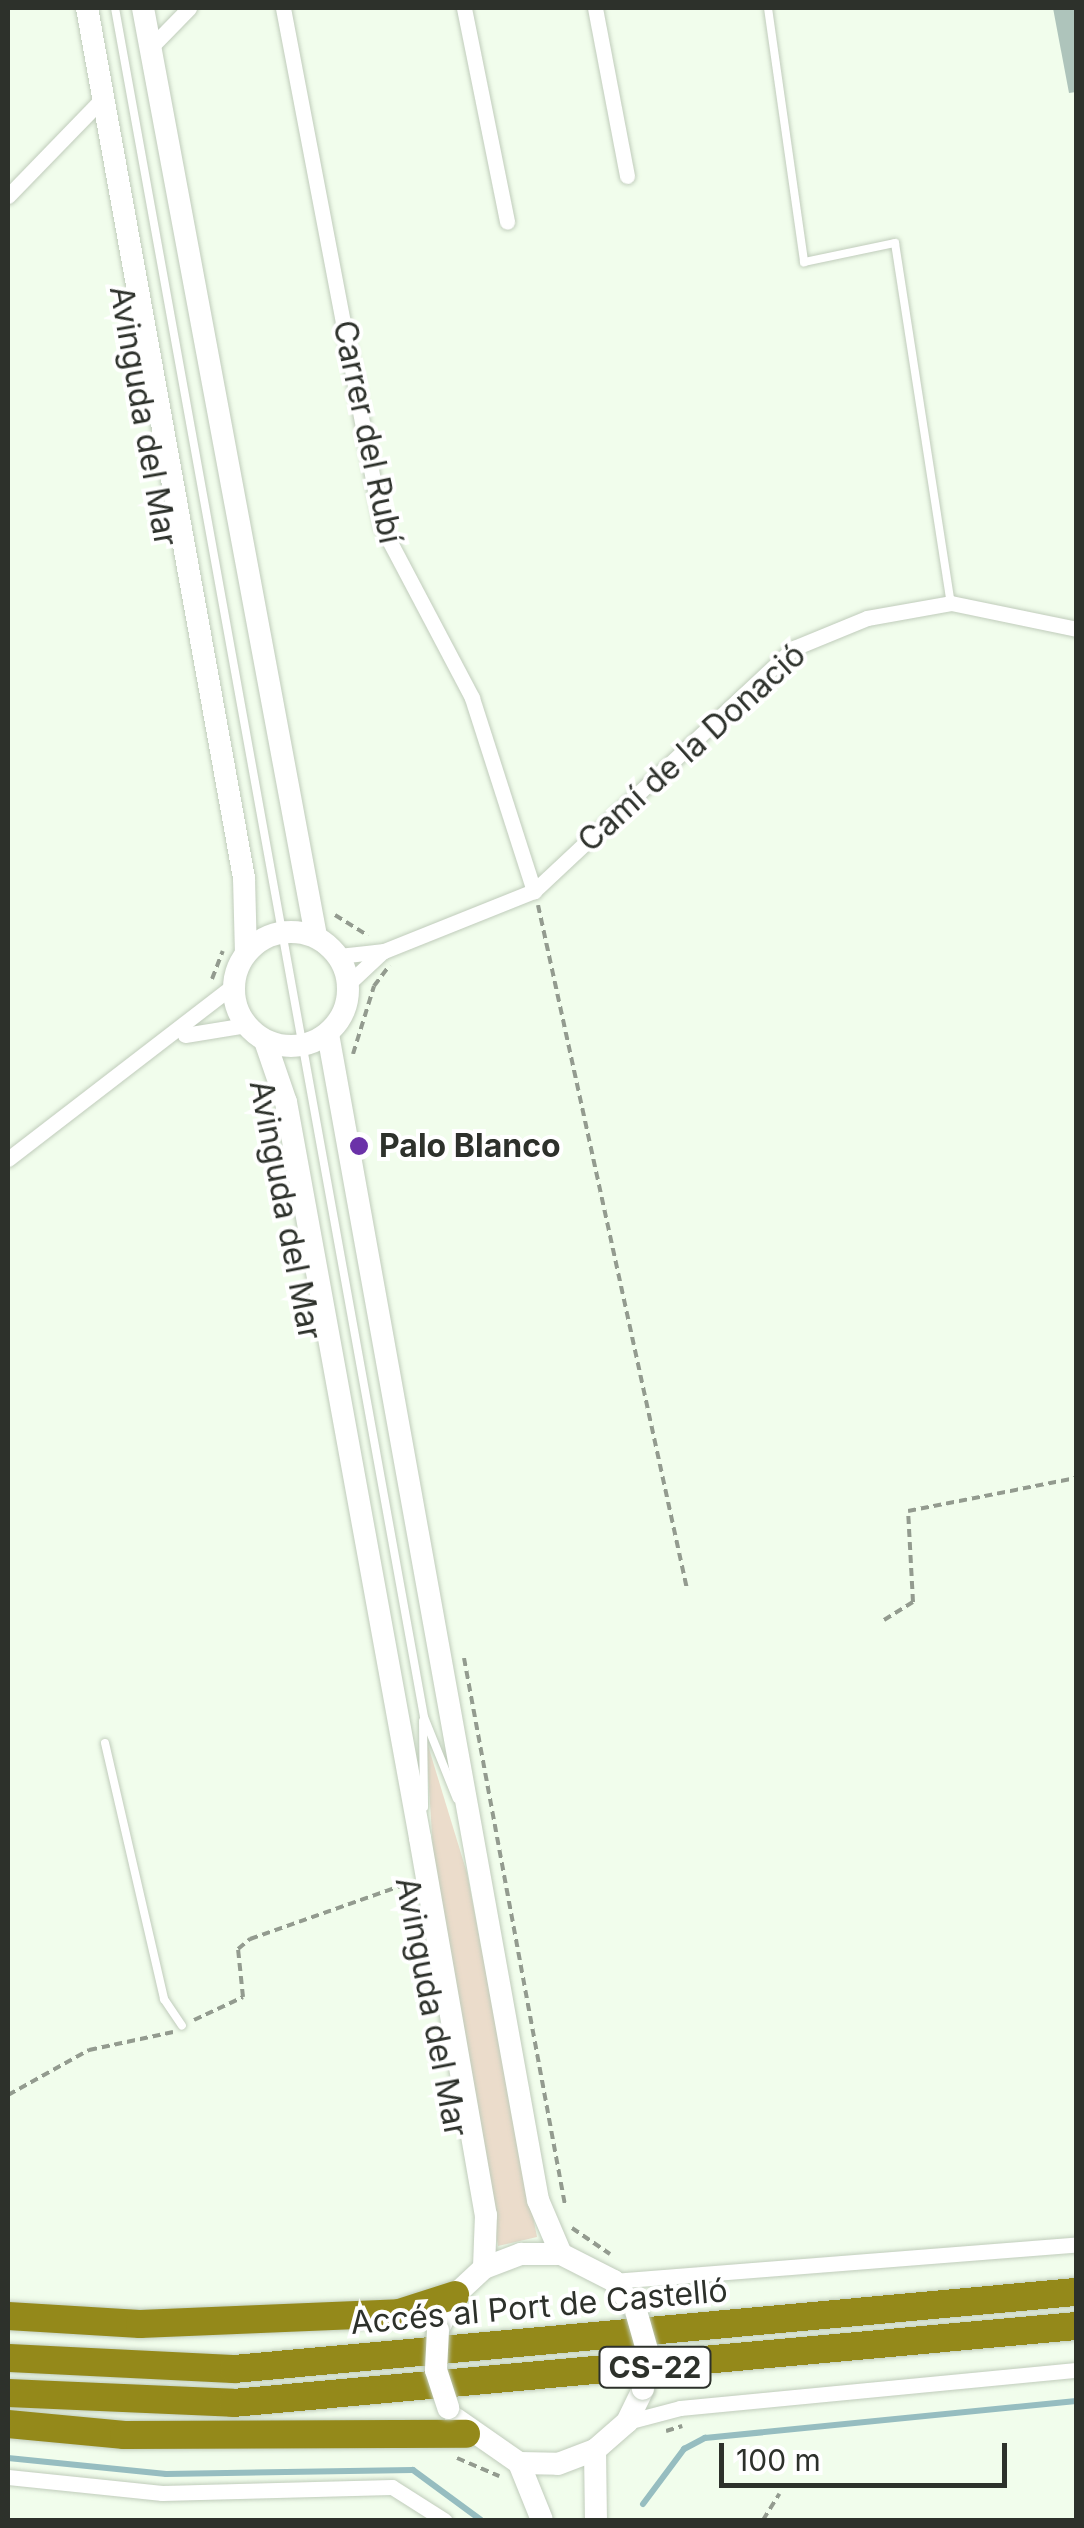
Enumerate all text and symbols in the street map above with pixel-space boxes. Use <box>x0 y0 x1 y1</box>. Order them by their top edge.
street label: Avinguda del Mar <box>101 283 185 549</box>
street label: Carrer del Rubí <box>325 317 409 547</box>
street label: Camí de la Donació <box>570 636 814 860</box>
street label: Avinguda del Mar <box>241 1077 329 1343</box>
place label: Palo Blanco <box>379 1127 561 1165</box>
marker: Palo Blanco <box>348 1135 370 1157</box>
street label: Avinguda del Mar <box>387 1874 475 2140</box>
street label: Accés al Port de Castelló <box>349 2271 729 2343</box>
road number: CS-22 <box>598 2342 712 2392</box>
scale bar <box>724 2423 1012 2485</box>
text: 100 m <box>736 2442 821 2478</box>

